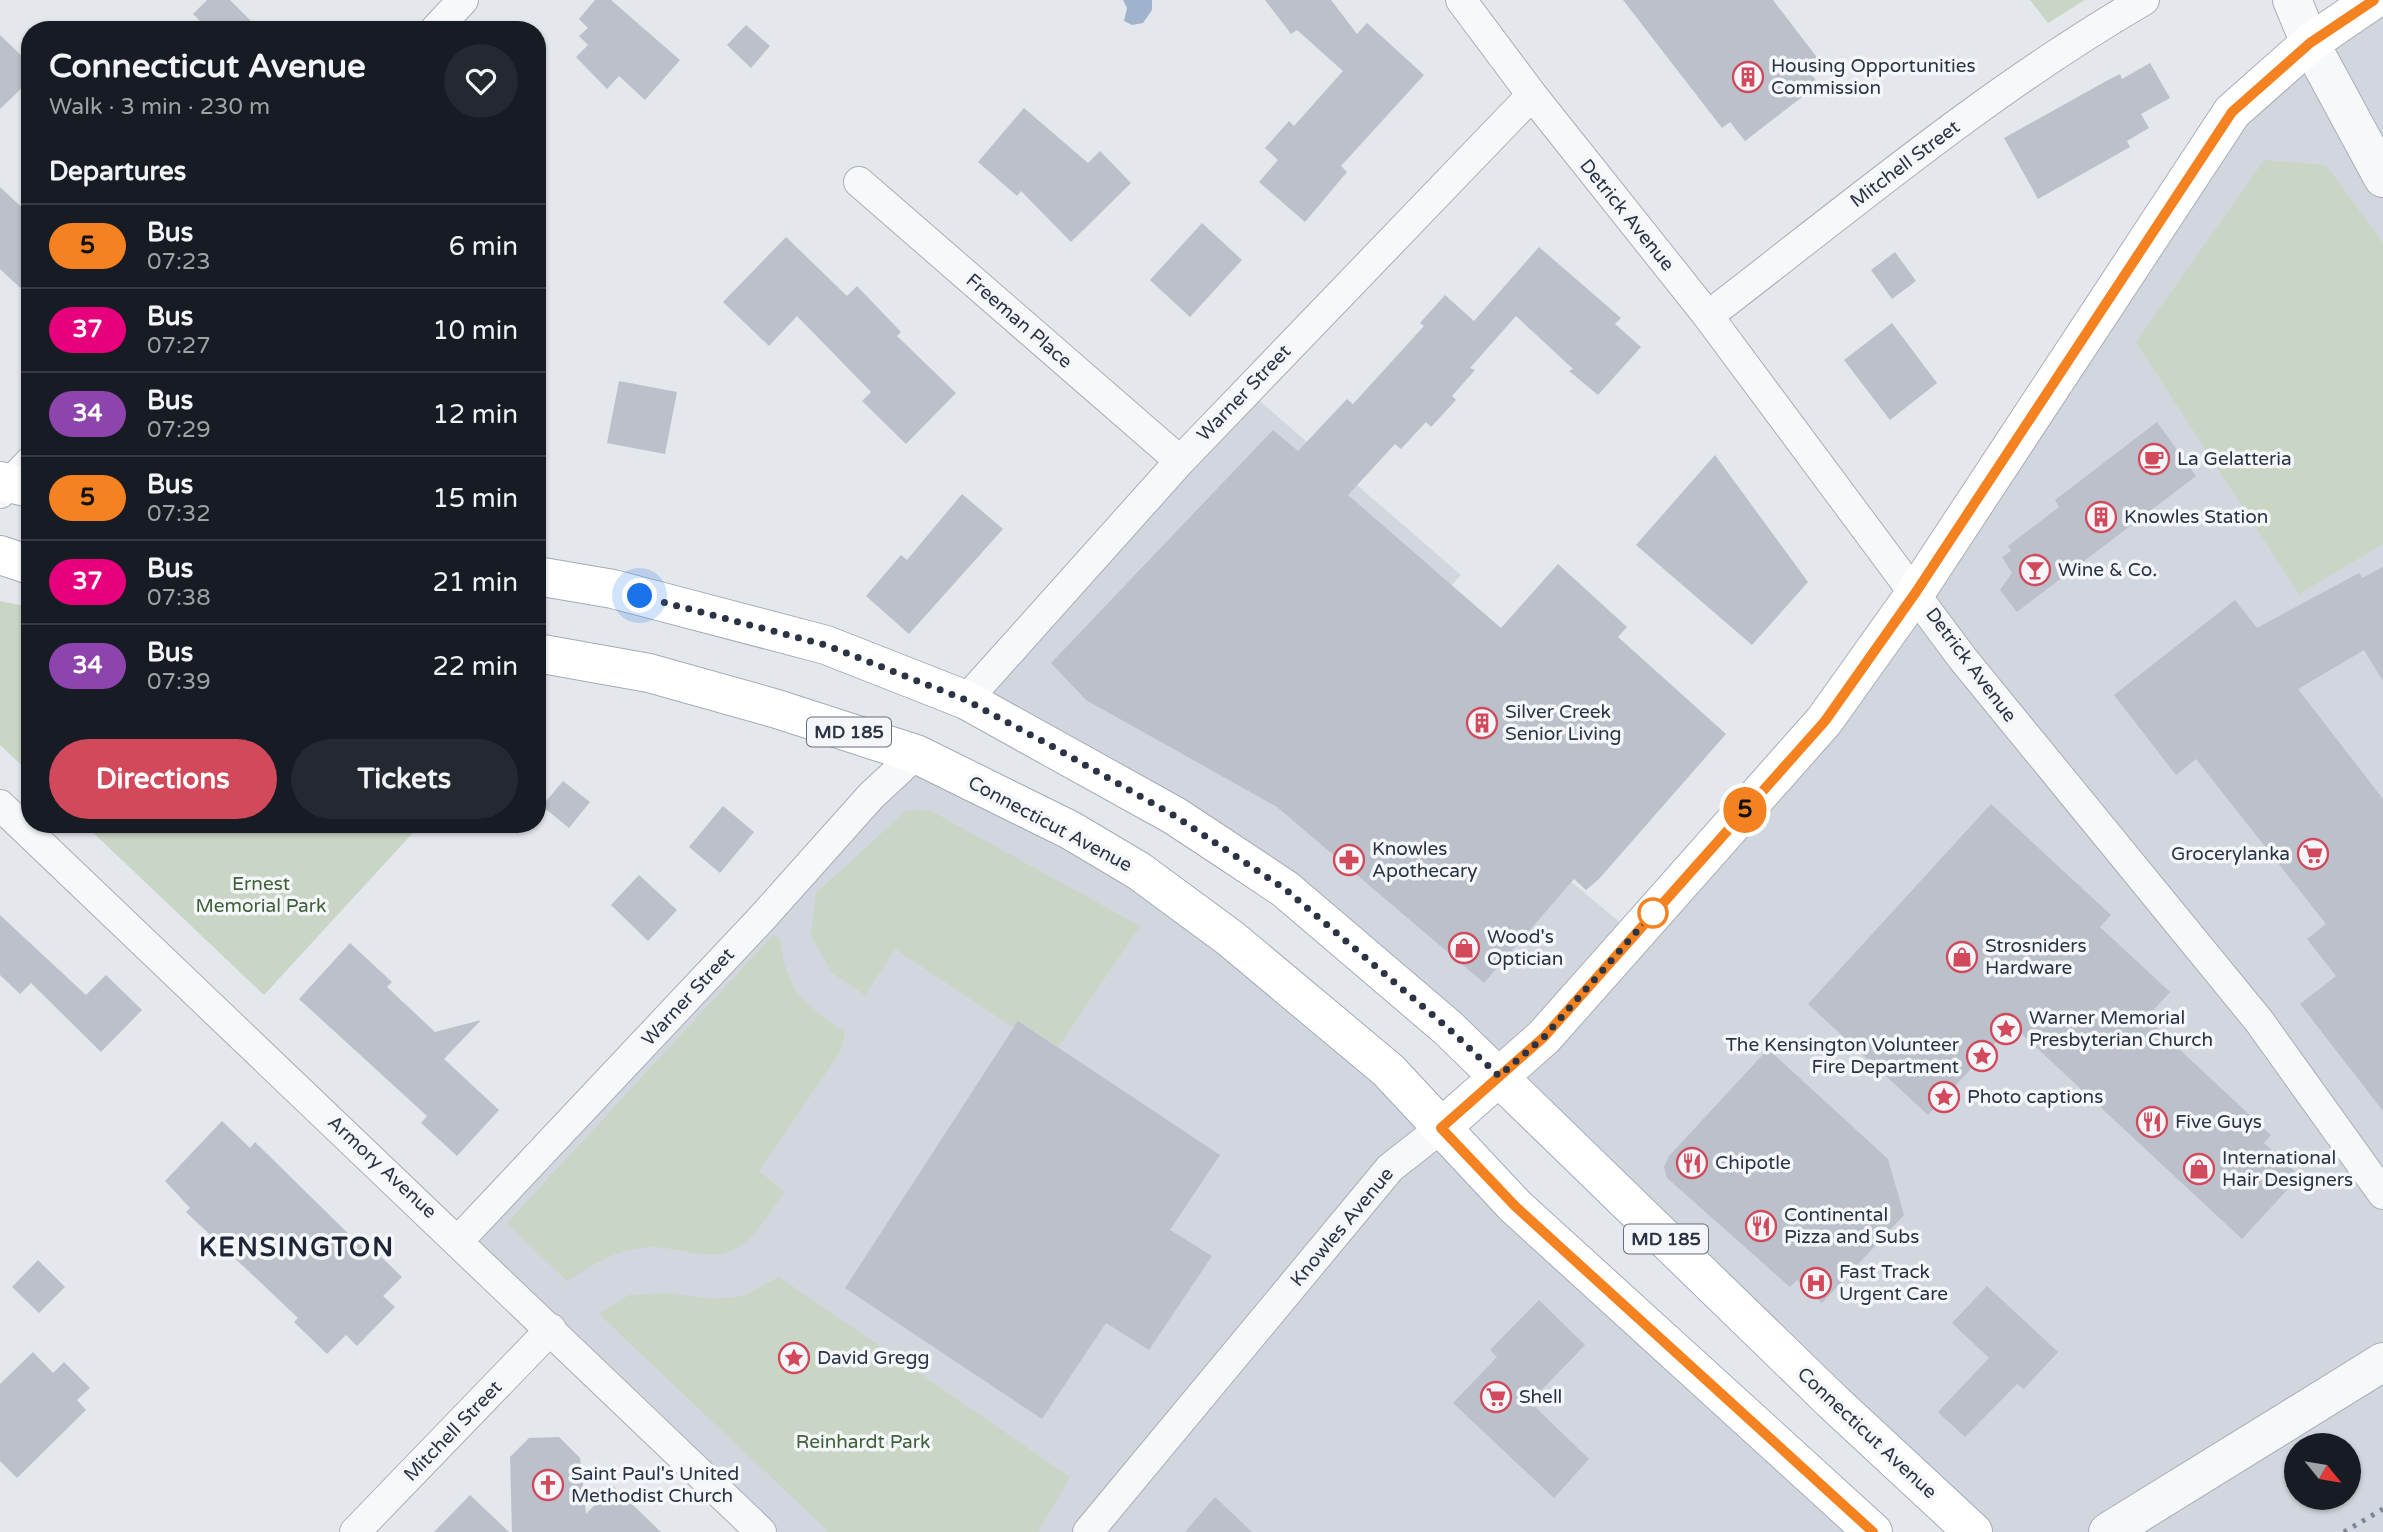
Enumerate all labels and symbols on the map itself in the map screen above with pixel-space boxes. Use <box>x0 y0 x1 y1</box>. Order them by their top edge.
place label: Housing Opportunities Commission <box>1771 55 1976 99</box>
building icon: Housing Opportunities Commission <box>1731 60 1765 94</box>
street label: Mitchell Street <box>1846 116 1964 212</box>
street label: Detrick Avenue <box>1575 155 1679 275</box>
street label: Freeman Place <box>962 269 1076 373</box>
street label: Warner Street <box>1193 340 1295 446</box>
cafe icon: La Gelatteria <box>2137 442 2171 476</box>
place label: La Gelatteria <box>2177 448 2292 470</box>
building icon: Knowles Station <box>2084 500 2118 534</box>
place label: Knowles Station <box>2124 506 2268 528</box>
bar icon: Wine & Co. <box>2018 553 2052 587</box>
place label: Wine & Co. <box>2058 559 2157 581</box>
your location <box>622 578 657 613</box>
street label: Detrick Avenue <box>1921 604 2021 726</box>
place label: Silver Creek Senior Living <box>1505 701 1622 745</box>
building icon: Silver Creek Senior Living <box>1465 706 1499 740</box>
road number: MD 185 <box>807 718 891 746</box>
street label: Connecticut Avenue <box>964 771 1136 877</box>
line badge: 5 <box>1722 787 1768 833</box>
supermarket icon: Grocerylanka <box>2296 837 2330 871</box>
place label: Knowles Apothecary <box>1372 838 1477 882</box>
pharmacy icon: Knowles Apothecary <box>1332 843 1366 877</box>
place label: Grocerylanka <box>2171 843 2290 865</box>
park label: Ernest Memorial Park <box>196 873 326 917</box>
unlabelled marker <box>1638 898 1668 928</box>
place label: Wood's Optician <box>1487 926 1563 970</box>
shop icon: Wood's Optician <box>1447 931 1481 965</box>
place label: Strosniders Hardware <box>1985 935 2087 979</box>
shop icon: Strosniders Hardware <box>1945 940 1979 974</box>
street label: Warner Street <box>637 944 739 1050</box>
place label: Warner Memorial Presbyterian Church <box>2029 1007 2213 1051</box>
place icon: Warner Memorial Presbyterian Church <box>1989 1012 2023 1046</box>
place label: The Kensington Volunteer Fire Department <box>1725 1034 1960 1078</box>
place icon: The Kensington Volunteer Fire Department <box>1965 1039 1999 1073</box>
place icon: Photo captions <box>1927 1080 1961 1114</box>
place label: Photo captions <box>1967 1086 2103 1108</box>
restaurant icon: Five Guys <box>2135 1105 2169 1139</box>
street label: Armory Avenue <box>323 1111 441 1223</box>
place label: Five Guys <box>2175 1111 2262 1133</box>
restaurant icon: Chipotle <box>1675 1146 1709 1180</box>
place label: International Hair Designers <box>2222 1147 2353 1191</box>
place label: Chipotle <box>1715 1152 1791 1174</box>
shop icon: International Hair Designers <box>2182 1152 2216 1186</box>
street label: Knowles Avenue <box>1286 1163 1398 1291</box>
place label: Continental Pizza and Subs <box>1784 1204 1919 1248</box>
restaurant icon: Continental Pizza and Subs <box>1744 1209 1778 1243</box>
road number: MD 185 <box>1624 1224 1708 1254</box>
district label: KENSINGTON <box>199 1232 395 1263</box>
place label: Fast Track Urgent Care <box>1839 1261 1948 1305</box>
hospital icon: Fast Track Urgent Care <box>1799 1266 1833 1300</box>
place icon: David Gregg <box>777 1341 811 1375</box>
place label: David Gregg <box>817 1347 929 1369</box>
street label: Connecticut Avenue <box>1793 1363 1941 1503</box>
street label: Mitchell Street <box>400 1376 506 1486</box>
supermarket icon: Shell <box>1479 1380 1513 1414</box>
place label: Shell <box>1519 1386 1562 1408</box>
park label: Reinhardt Park <box>796 1431 930 1453</box>
north arrow <box>2284 1433 2361 1510</box>
place label: Saint Paul's United Methodist Church <box>571 1463 739 1507</box>
church icon: Saint Paul's United Methodist Church <box>531 1468 565 1502</box>

